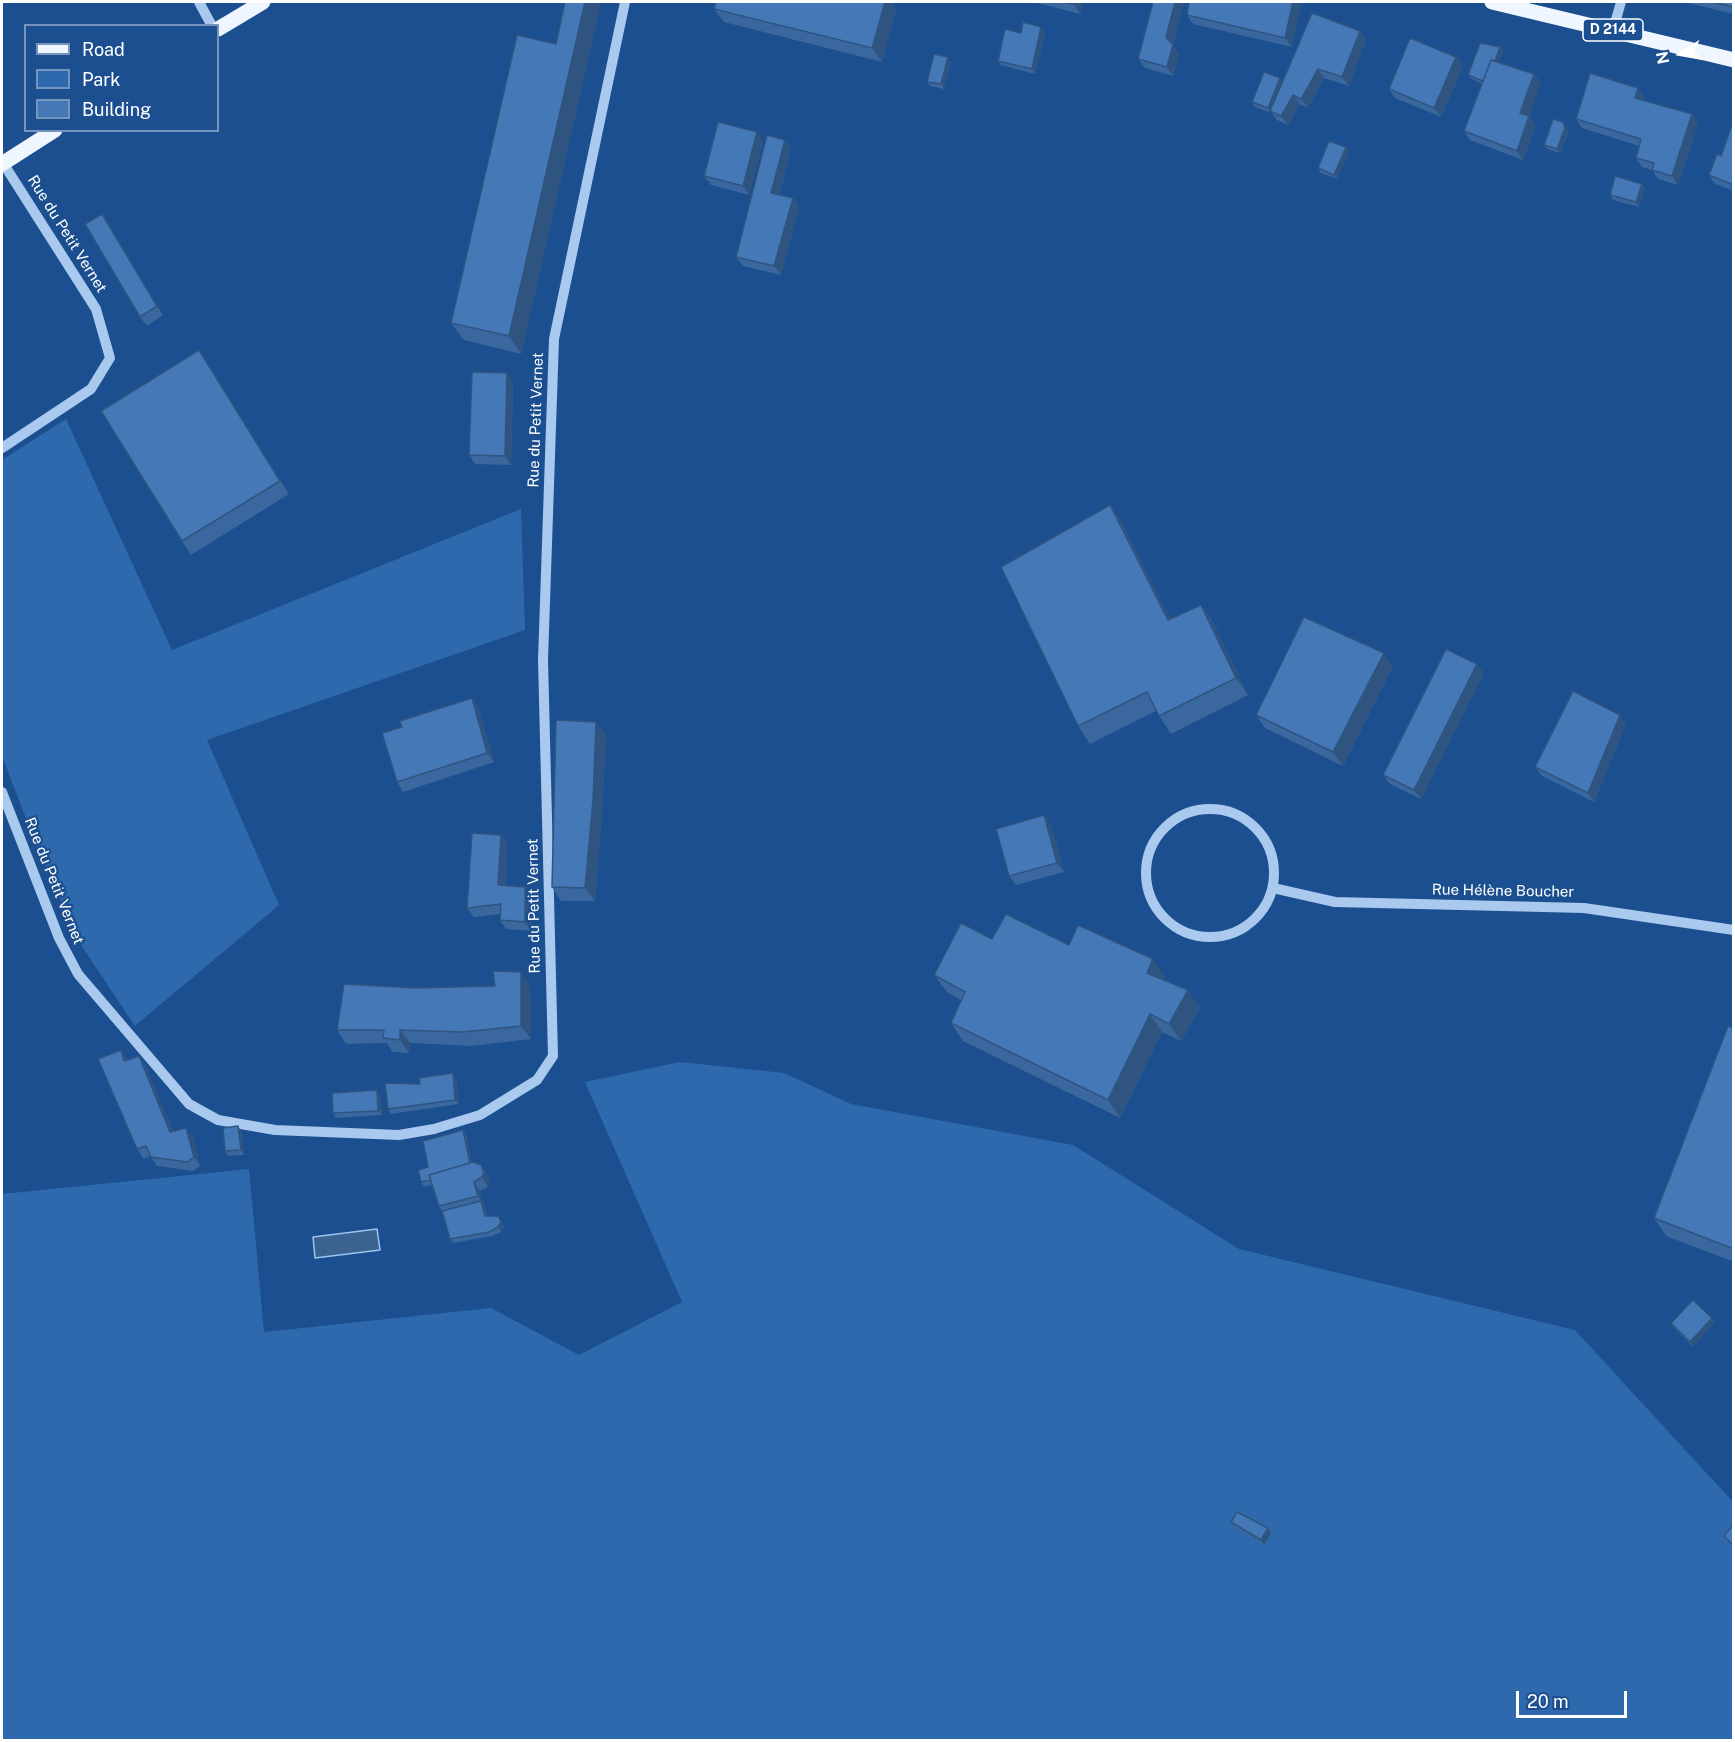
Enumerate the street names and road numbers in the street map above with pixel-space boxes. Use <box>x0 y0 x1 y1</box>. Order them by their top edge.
road number: D 2144 <box>1583 19 1643 41</box>
street label: Rue du Petit Vernet <box>24 172 110 296</box>
street label: Rue du Petit Vernet <box>525 352 547 488</box>
street label: Rue du Petit Vernet <box>20 815 88 947</box>
street label: Rue du Petit Vernet <box>524 838 544 974</box>
street label: Rue Hélène Boucher <box>1432 881 1574 901</box>

